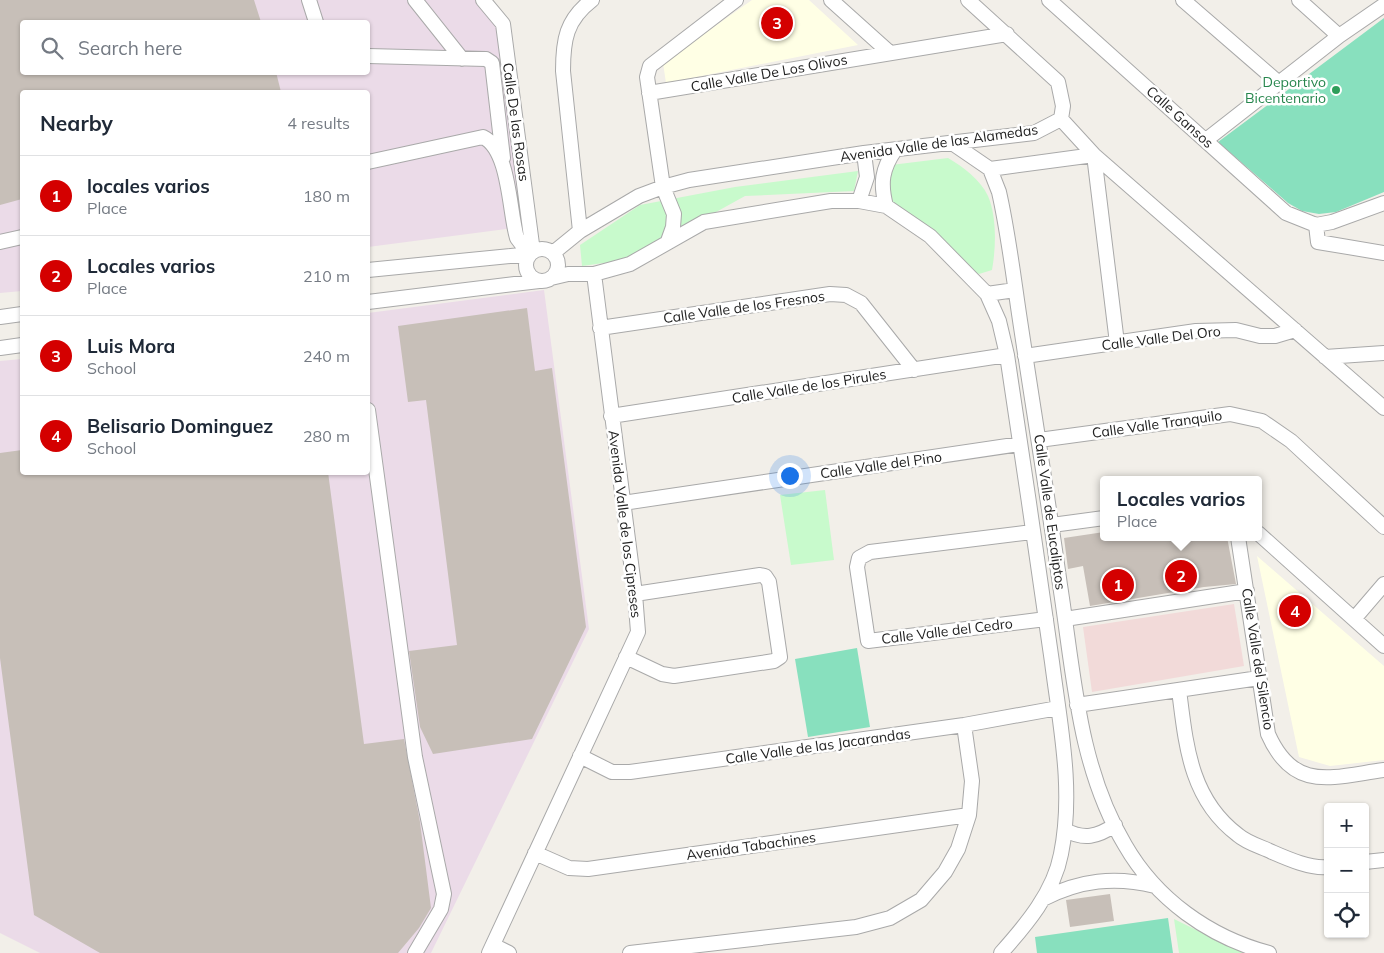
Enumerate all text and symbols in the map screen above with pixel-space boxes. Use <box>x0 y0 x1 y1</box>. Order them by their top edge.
pin: 3 <box>761 4 793 42</box>
search box <box>20 20 370 75</box>
icon: search <box>38 34 66 62</box>
text: Search here <box>78 36 182 60</box>
street label: Calle Valle De Los Olivos <box>689 50 849 96</box>
street label: Calle De las Rosas <box>499 62 533 182</box>
place label: Deportivo Bicentenario <box>1245 73 1326 107</box>
street label: Calle Gansos <box>1143 82 1217 152</box>
marker: Deportivo Bicentenario <box>1330 84 1342 96</box>
text: Nearby <box>40 110 113 136</box>
text: 4 results <box>287 113 350 133</box>
street label: Avenida Valle de las Alamedas <box>839 120 1039 166</box>
text: locales varios <box>87 174 210 198</box>
text: 1 <box>51 186 61 206</box>
text: 180 m <box>303 186 350 206</box>
text: Place <box>87 198 127 218</box>
text: Locales varios <box>87 254 215 278</box>
text: 2 <box>51 266 61 286</box>
text: 210 m <box>303 266 350 286</box>
text: Place <box>87 278 127 298</box>
street label: Calle Valle de los Fresnos <box>662 287 826 327</box>
street label: Calle Valle Del Oro <box>1100 322 1222 354</box>
text: Luis Mora <box>87 334 175 358</box>
text: 3 <box>51 346 61 366</box>
text: 240 m <box>303 346 350 366</box>
text: School <box>87 358 136 378</box>
street label: Calle Valle de los Pirules <box>731 365 888 407</box>
street label: Calle Valle Tranquilo <box>1091 406 1223 442</box>
text: Belisario Dominguez <box>87 414 273 438</box>
text: 4 <box>51 426 61 446</box>
text: 280 m <box>303 426 350 446</box>
street label: Avenida Valle de los Cipreses <box>605 429 645 619</box>
street label: Calle Valle de Eucaliptos <box>1030 433 1070 591</box>
text: School <box>87 438 136 458</box>
street label: Calle Valle del Pino <box>819 448 943 482</box>
your location <box>777 463 803 489</box>
popup <box>1100 476 1262 541</box>
text: Locales varios <box>1117 487 1245 511</box>
text: Place <box>1117 511 1157 531</box>
pin: 2 <box>1165 557 1197 595</box>
pin: 1 <box>1102 566 1134 604</box>
street label: Calle Valle del Silencio <box>1238 587 1278 731</box>
pin: 4 <box>1279 592 1311 630</box>
street label: Calle Valle del Cedro <box>880 614 1014 648</box>
street label: Calle Valle de las Jacarandas <box>724 724 912 768</box>
map controls <box>1324 803 1369 938</box>
button: + <box>1324 803 1369 848</box>
street label: Avenida Tabachines <box>685 828 817 864</box>
button: − <box>1324 848 1369 893</box>
button: locate <box>1324 893 1369 938</box>

